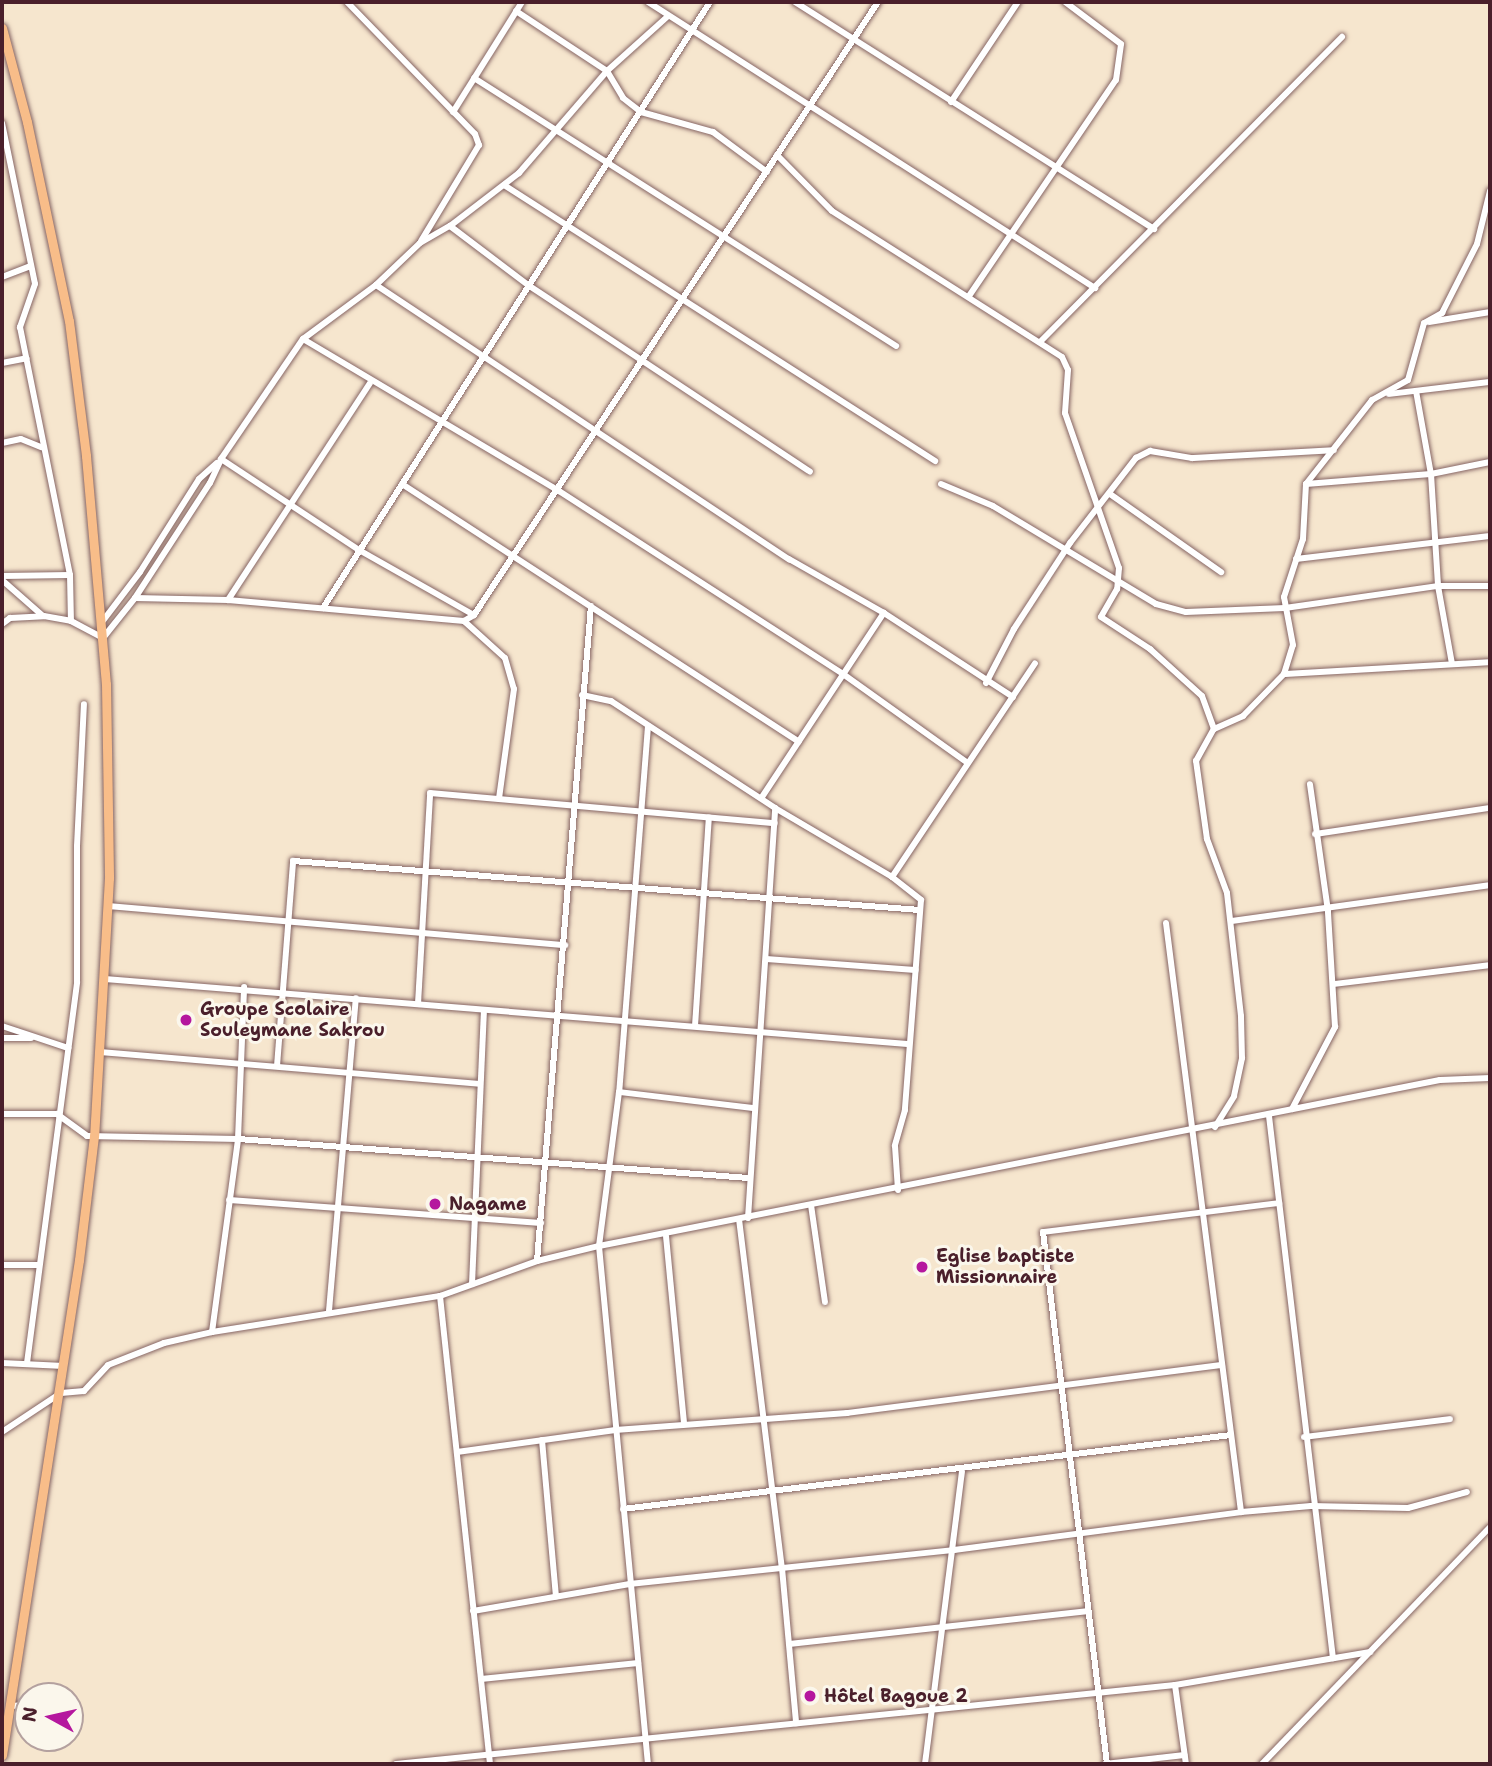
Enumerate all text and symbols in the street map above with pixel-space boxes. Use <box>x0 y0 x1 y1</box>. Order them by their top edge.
place label: Groupe Scolaire Souleymane Sakrou <box>200 999 385 1042</box>
marker: Groupe Scolaire Souleymane Sakrou <box>178 1012 194 1028</box>
place label: Nagame <box>449 1193 527 1215</box>
marker: Nagame <box>427 1196 443 1212</box>
place label: Eglise baptiste Missionnaire <box>936 1246 1074 1288</box>
marker: Eglise baptiste Missionnaire <box>914 1259 930 1275</box>
north arrow <box>14 1682 84 1752</box>
place label: Hôtel Bagoue 2 <box>824 1685 968 1707</box>
marker: Hôtel Bagoue 2 <box>802 1688 818 1704</box>
text: N <box>16 1705 43 1723</box>

